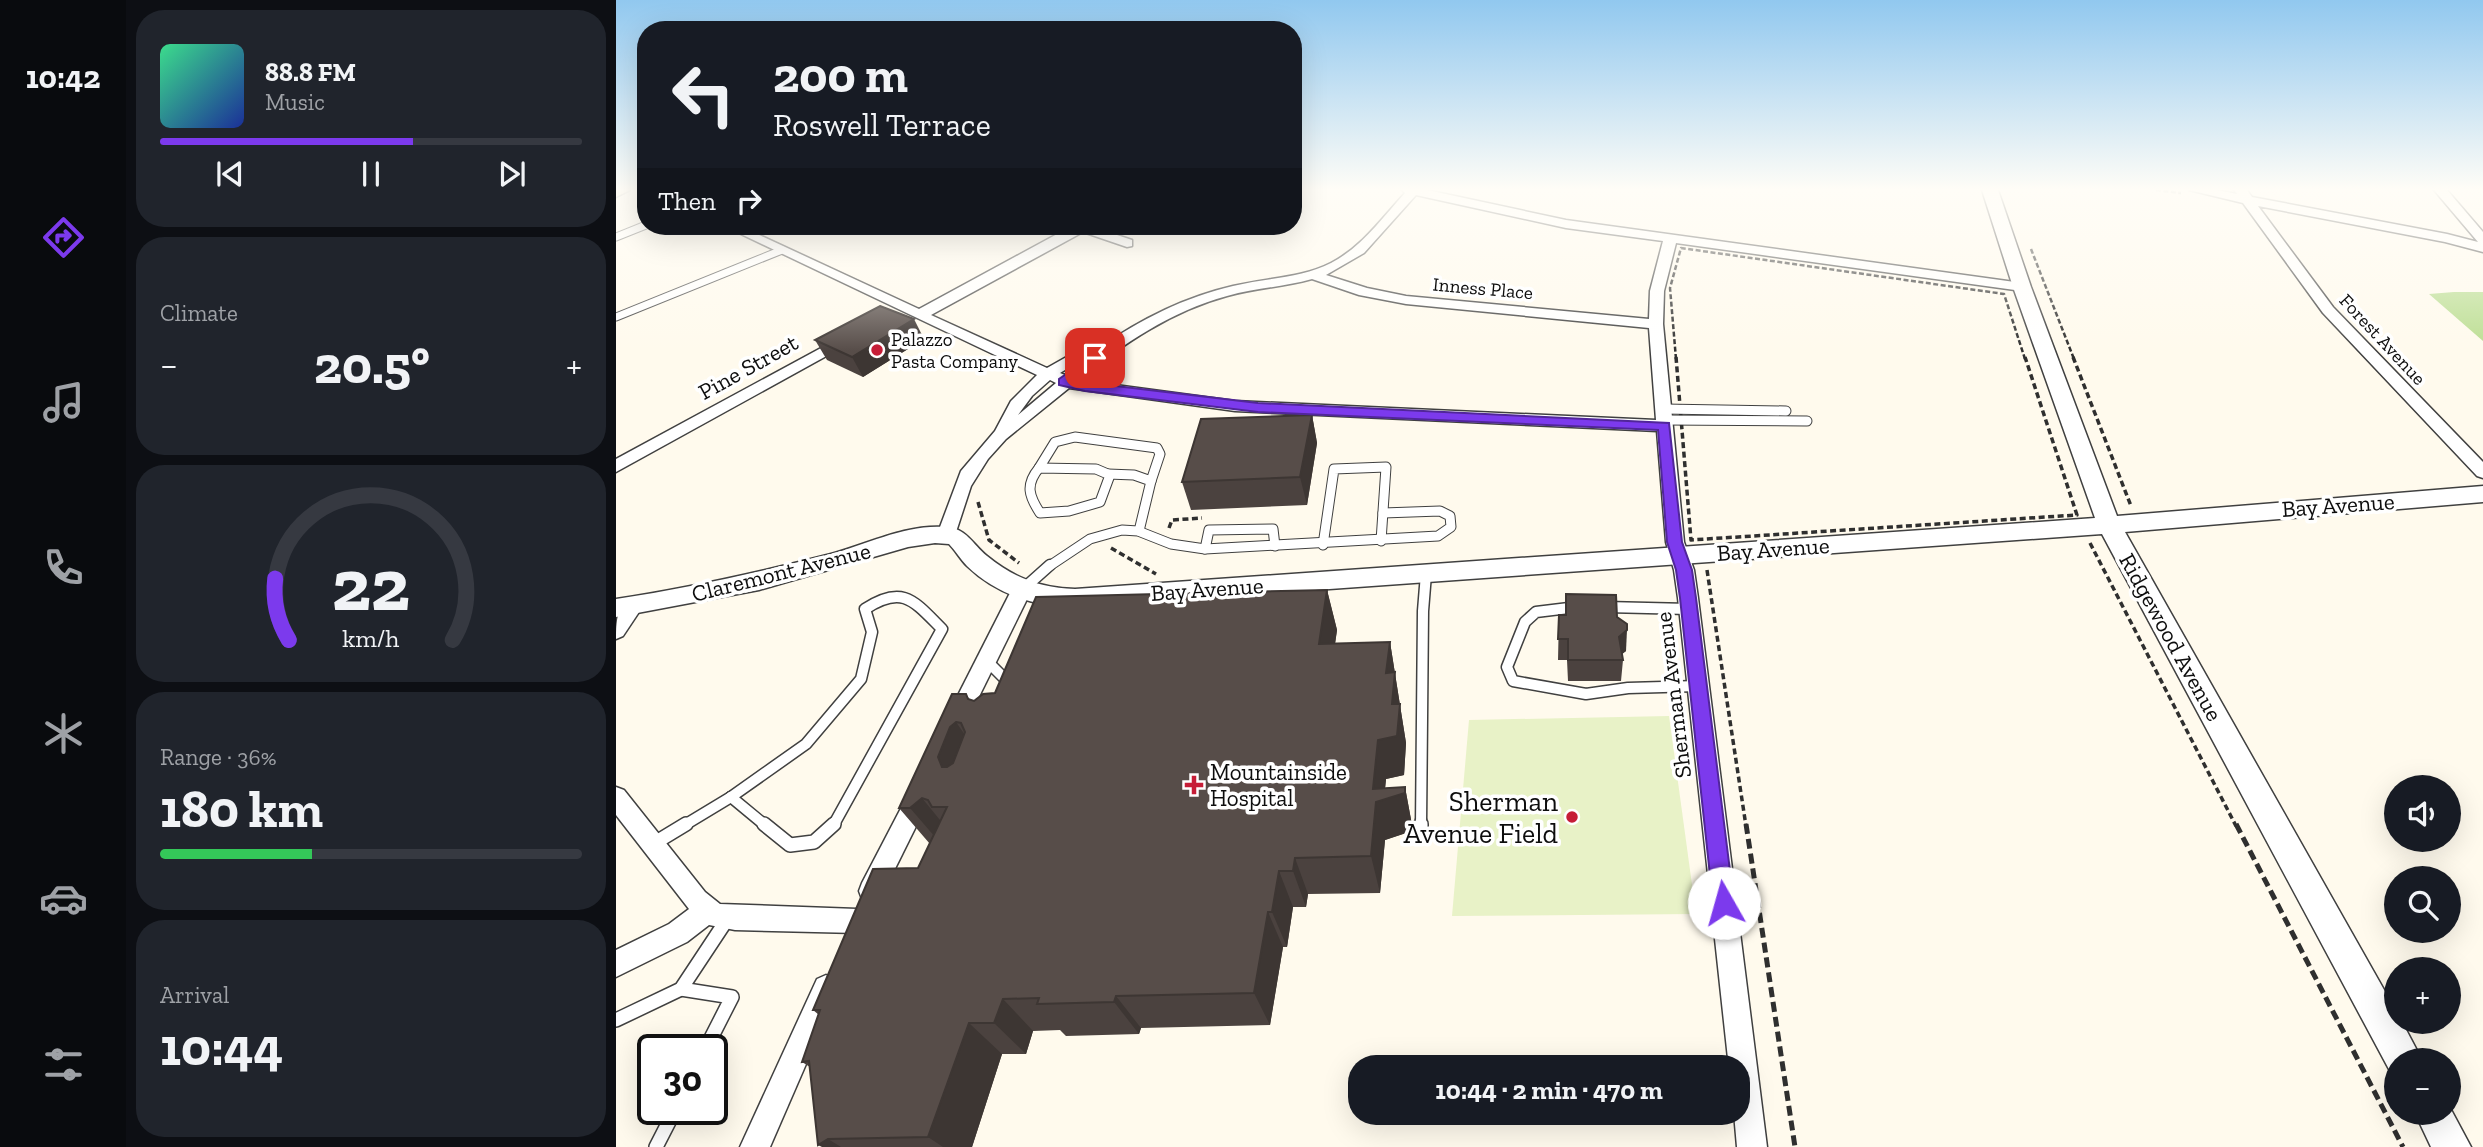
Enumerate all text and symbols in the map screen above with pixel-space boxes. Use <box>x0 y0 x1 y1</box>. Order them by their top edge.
text: 200 m <box>773 46 908 105</box>
icon: left <box>658 49 749 140</box>
text: 88.8 FM <box>265 56 356 88</box>
text: 10:42 <box>26 58 100 96</box>
text: Music <box>265 88 325 116</box>
text: Roswell Terrace <box>773 106 991 144</box>
icon: previous <box>211 155 249 193</box>
icon: pause <box>352 155 390 193</box>
icon: next <box>493 155 531 193</box>
icon: right <box>730 182 768 220</box>
text: Then <box>658 185 716 217</box>
icon: directions <box>39 213 88 262</box>
street label: Inness Place <box>1432 273 1534 304</box>
street label: Forest Avenue <box>2335 289 2431 390</box>
text: Climate <box>160 299 238 327</box>
street label: Pine Street <box>693 328 803 406</box>
place label: Palazzo Pasta Company <box>891 328 1018 373</box>
pin <box>1065 328 1125 388</box>
text: 20.5° <box>314 334 430 396</box>
icon: arrive <box>1076 339 1114 377</box>
text: − <box>160 342 178 388</box>
text: + <box>566 342 582 388</box>
marker: Palazzo Pasta Company <box>869 342 885 358</box>
icon: music <box>39 378 88 427</box>
street label: Bay Avenue <box>2281 487 2395 523</box>
street label: Bay Avenue <box>1716 531 1830 567</box>
street label: Claremont Avenue <box>689 536 873 608</box>
text: 22 <box>332 541 410 629</box>
icon: phone <box>39 543 88 592</box>
street label: Ridgewood Avenue <box>2113 548 2229 726</box>
street label: Bay Avenue <box>1150 571 1264 607</box>
street label: Sherman Avenue <box>1649 610 1697 780</box>
text: km/h <box>342 622 400 652</box>
icon: climate <box>39 709 88 758</box>
text: Range · 36% <box>160 743 277 771</box>
place label: Mountainside Hospital <box>1210 758 1347 812</box>
marker: Mountainside Hospital <box>1184 775 1204 795</box>
map controls <box>2384 775 2461 1125</box>
button: sound <box>2384 775 2461 852</box>
text: 180 km <box>160 778 323 840</box>
place label: Sherman Avenue Field <box>1403 785 1558 850</box>
marker: Sherman Avenue Field <box>1564 809 1580 825</box>
position arrow <box>1687 866 1761 940</box>
button: search <box>2384 866 2461 943</box>
icon: car <box>39 874 88 923</box>
button: + <box>2384 957 2461 1034</box>
text: Arrival <box>160 981 229 1009</box>
text: 10:44 <box>160 1016 283 1078</box>
speed limit sign: 30 <box>637 1034 728 1125</box>
icon: filters <box>39 1040 88 1089</box>
button: − <box>2384 1048 2461 1125</box>
text: 10:44 · 2 min · 470 m <box>1435 1074 1663 1106</box>

